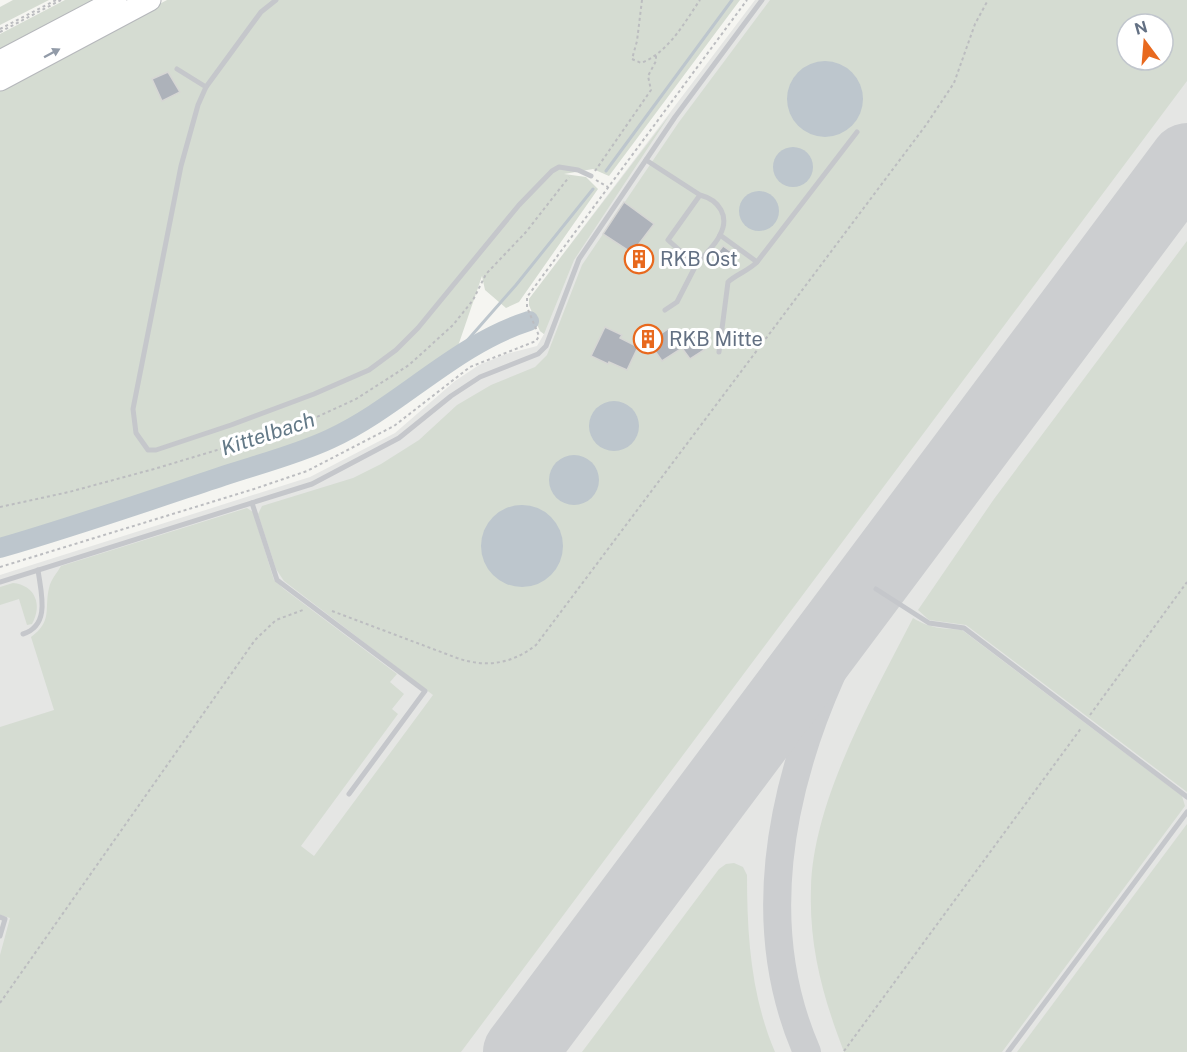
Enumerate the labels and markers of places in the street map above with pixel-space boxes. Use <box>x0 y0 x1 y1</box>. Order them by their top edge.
building icon: RKB Ost <box>623 243 655 275</box>
place label: RKB Ost <box>660 247 738 271</box>
building icon: RKB Mitte <box>632 323 664 355</box>
place label: RKB Mitte <box>669 327 763 351</box>

